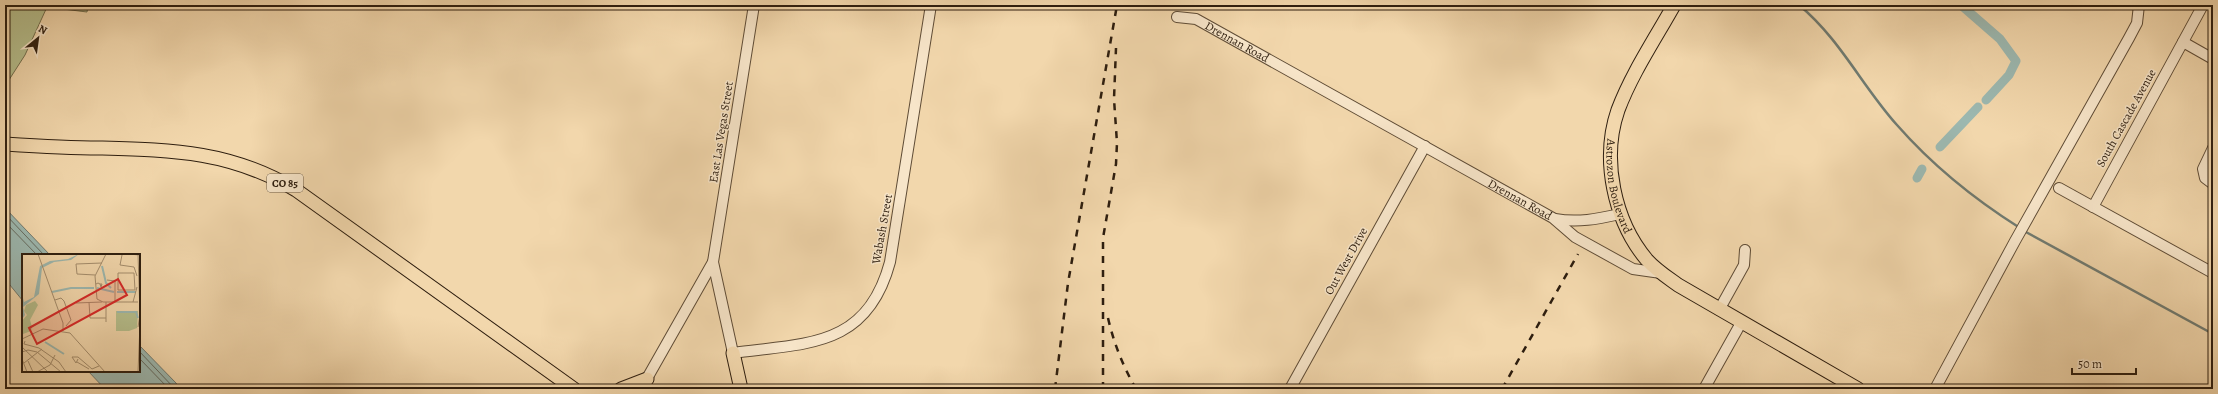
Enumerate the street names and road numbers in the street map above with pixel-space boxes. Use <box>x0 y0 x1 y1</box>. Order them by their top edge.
street label: Drennan Road <box>1202 18 1272 66</box>
street label: South Cascade Avenue <box>2092 66 2160 170</box>
street label: East Las Vegas Street <box>705 80 737 184</box>
street label: Astrozon Boulevard <box>1603 137 1636 236</box>
road number: CO 85 <box>267 174 303 192</box>
street label: Drennan Road <box>1485 175 1555 224</box>
street label: Wabash Street <box>868 193 896 266</box>
street label: Out West Drive <box>1321 224 1371 298</box>

